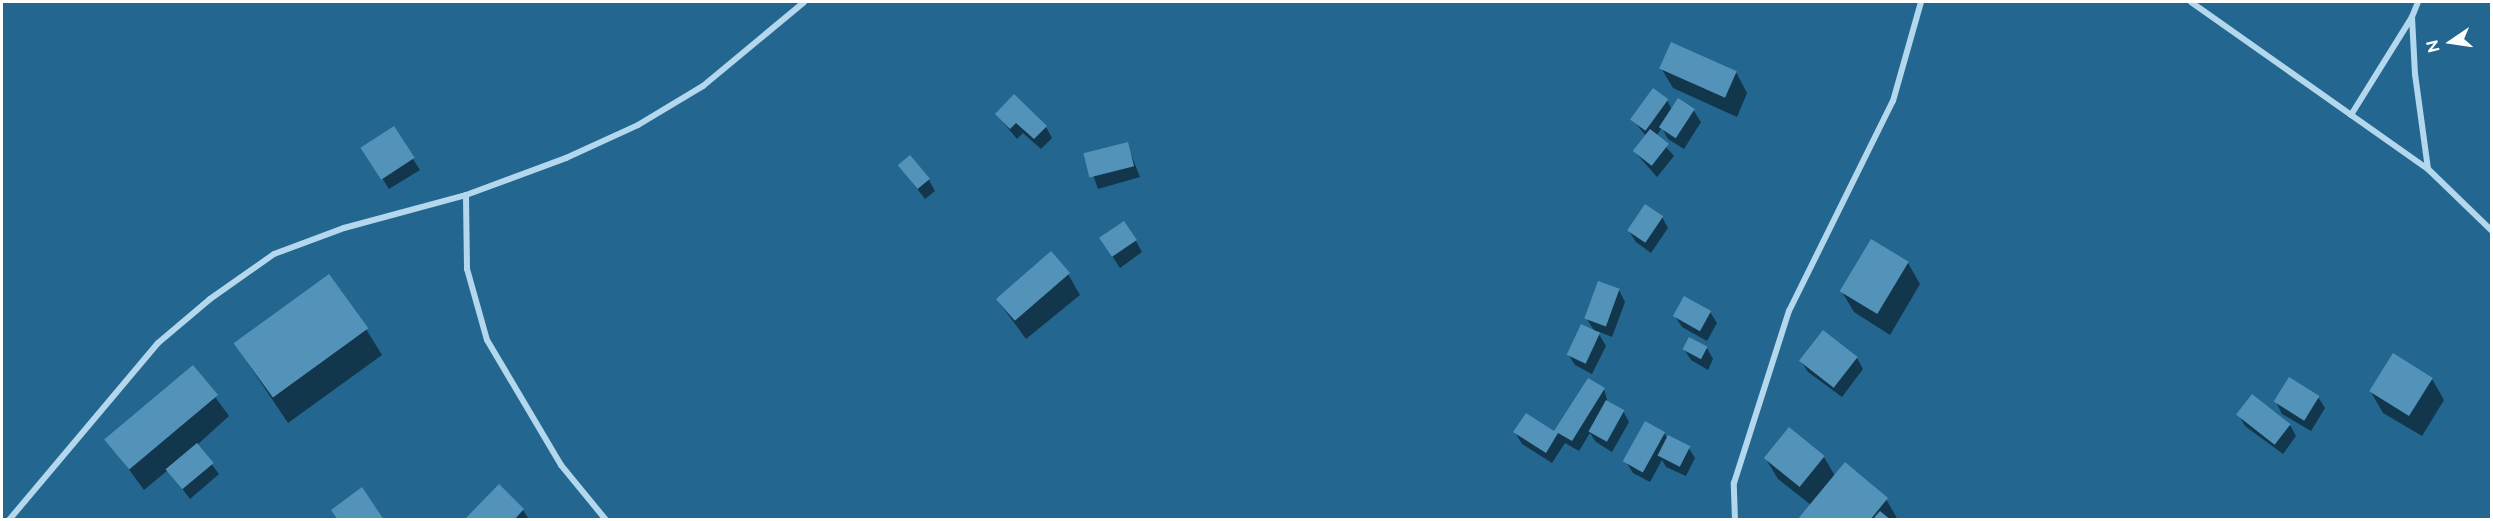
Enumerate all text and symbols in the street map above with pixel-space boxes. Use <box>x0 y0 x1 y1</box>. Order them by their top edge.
north arrow <box>2421 12 2481 72</box>
text: N <box>2422 38 2444 54</box>

